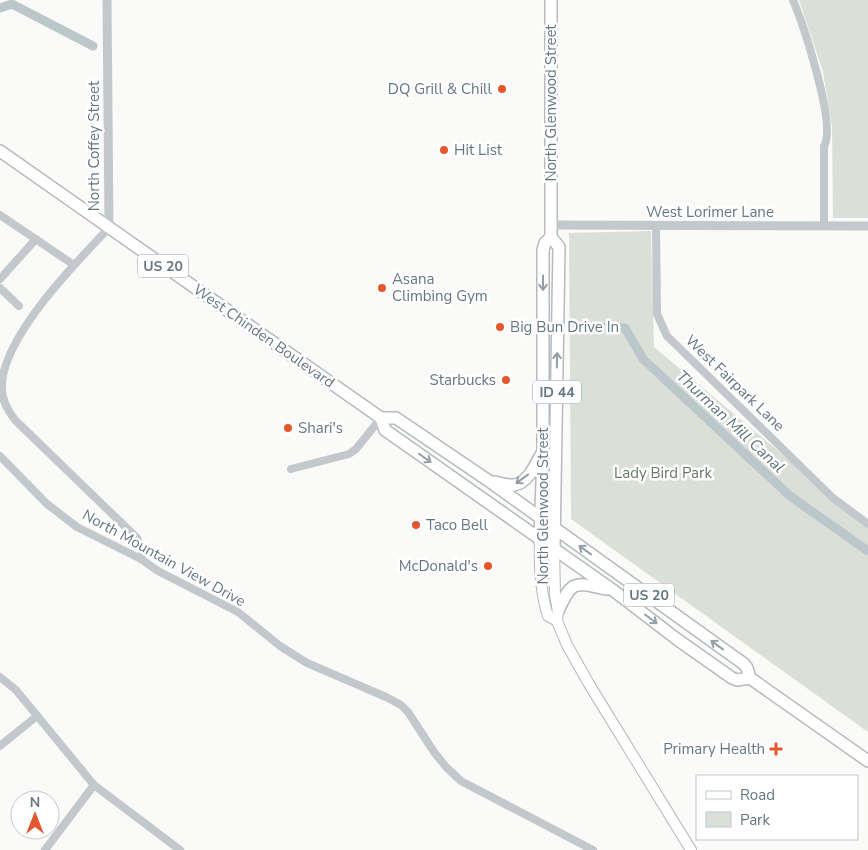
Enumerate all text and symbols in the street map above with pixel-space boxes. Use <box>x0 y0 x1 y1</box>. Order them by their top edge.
street label: North Glenwood Street <box>541 24 561 182</box>
place label: DQ Grill & Chill <box>388 79 493 99</box>
street label: North Coffey Street <box>84 80 104 211</box>
marker: DQ Grill & Chill <box>496 83 508 95</box>
place label: Hit List <box>454 140 503 160</box>
marker: Hit List <box>438 144 450 156</box>
street label: West Lorimer Lane <box>646 202 774 222</box>
road number: US 20 <box>138 255 188 278</box>
place label: Asana Climbing Gym <box>392 269 488 306</box>
one-way arrow <box>538 274 548 290</box>
street label: West Chinden Boulevard <box>189 280 339 392</box>
marker: Asana Climbing Gym <box>376 282 388 294</box>
place label: Big Bun Drive In <box>510 317 619 337</box>
marker: Big Bun Drive In <box>494 321 506 333</box>
street label: West Fairpark Lane <box>681 330 789 436</box>
one-way arrow <box>552 353 562 369</box>
water label: Thurman Mill Canal <box>671 366 790 478</box>
place label: Starbucks <box>430 370 496 390</box>
marker: Starbucks <box>500 374 512 386</box>
road number: ID 44 <box>533 381 581 404</box>
place label: Shari's <box>298 418 343 438</box>
marker: Shari's <box>282 422 294 434</box>
street label: North Glenwood Street <box>533 427 553 585</box>
one-way arrow <box>418 453 432 463</box>
park label: Lady Bird Park <box>614 463 712 483</box>
one-way arrow <box>515 474 529 484</box>
street label: North Mountain View Drive <box>79 505 249 611</box>
place label: Taco Bell <box>426 515 488 535</box>
marker: Taco Bell <box>410 519 422 531</box>
one-way arrow <box>579 544 592 555</box>
place label: McDonald's <box>399 556 478 576</box>
marker: McDonald's <box>482 560 494 572</box>
road number: US 20 <box>624 584 674 606</box>
one-way arrow <box>644 614 657 625</box>
one-way arrow <box>711 639 724 650</box>
place label: Primary Health <box>663 739 765 759</box>
marker: Primary Health <box>769 742 783 756</box>
legend <box>696 775 858 840</box>
text: Road <box>740 785 775 805</box>
north arrow <box>10 790 60 840</box>
text: N <box>30 793 40 812</box>
text: Park <box>740 810 770 830</box>

